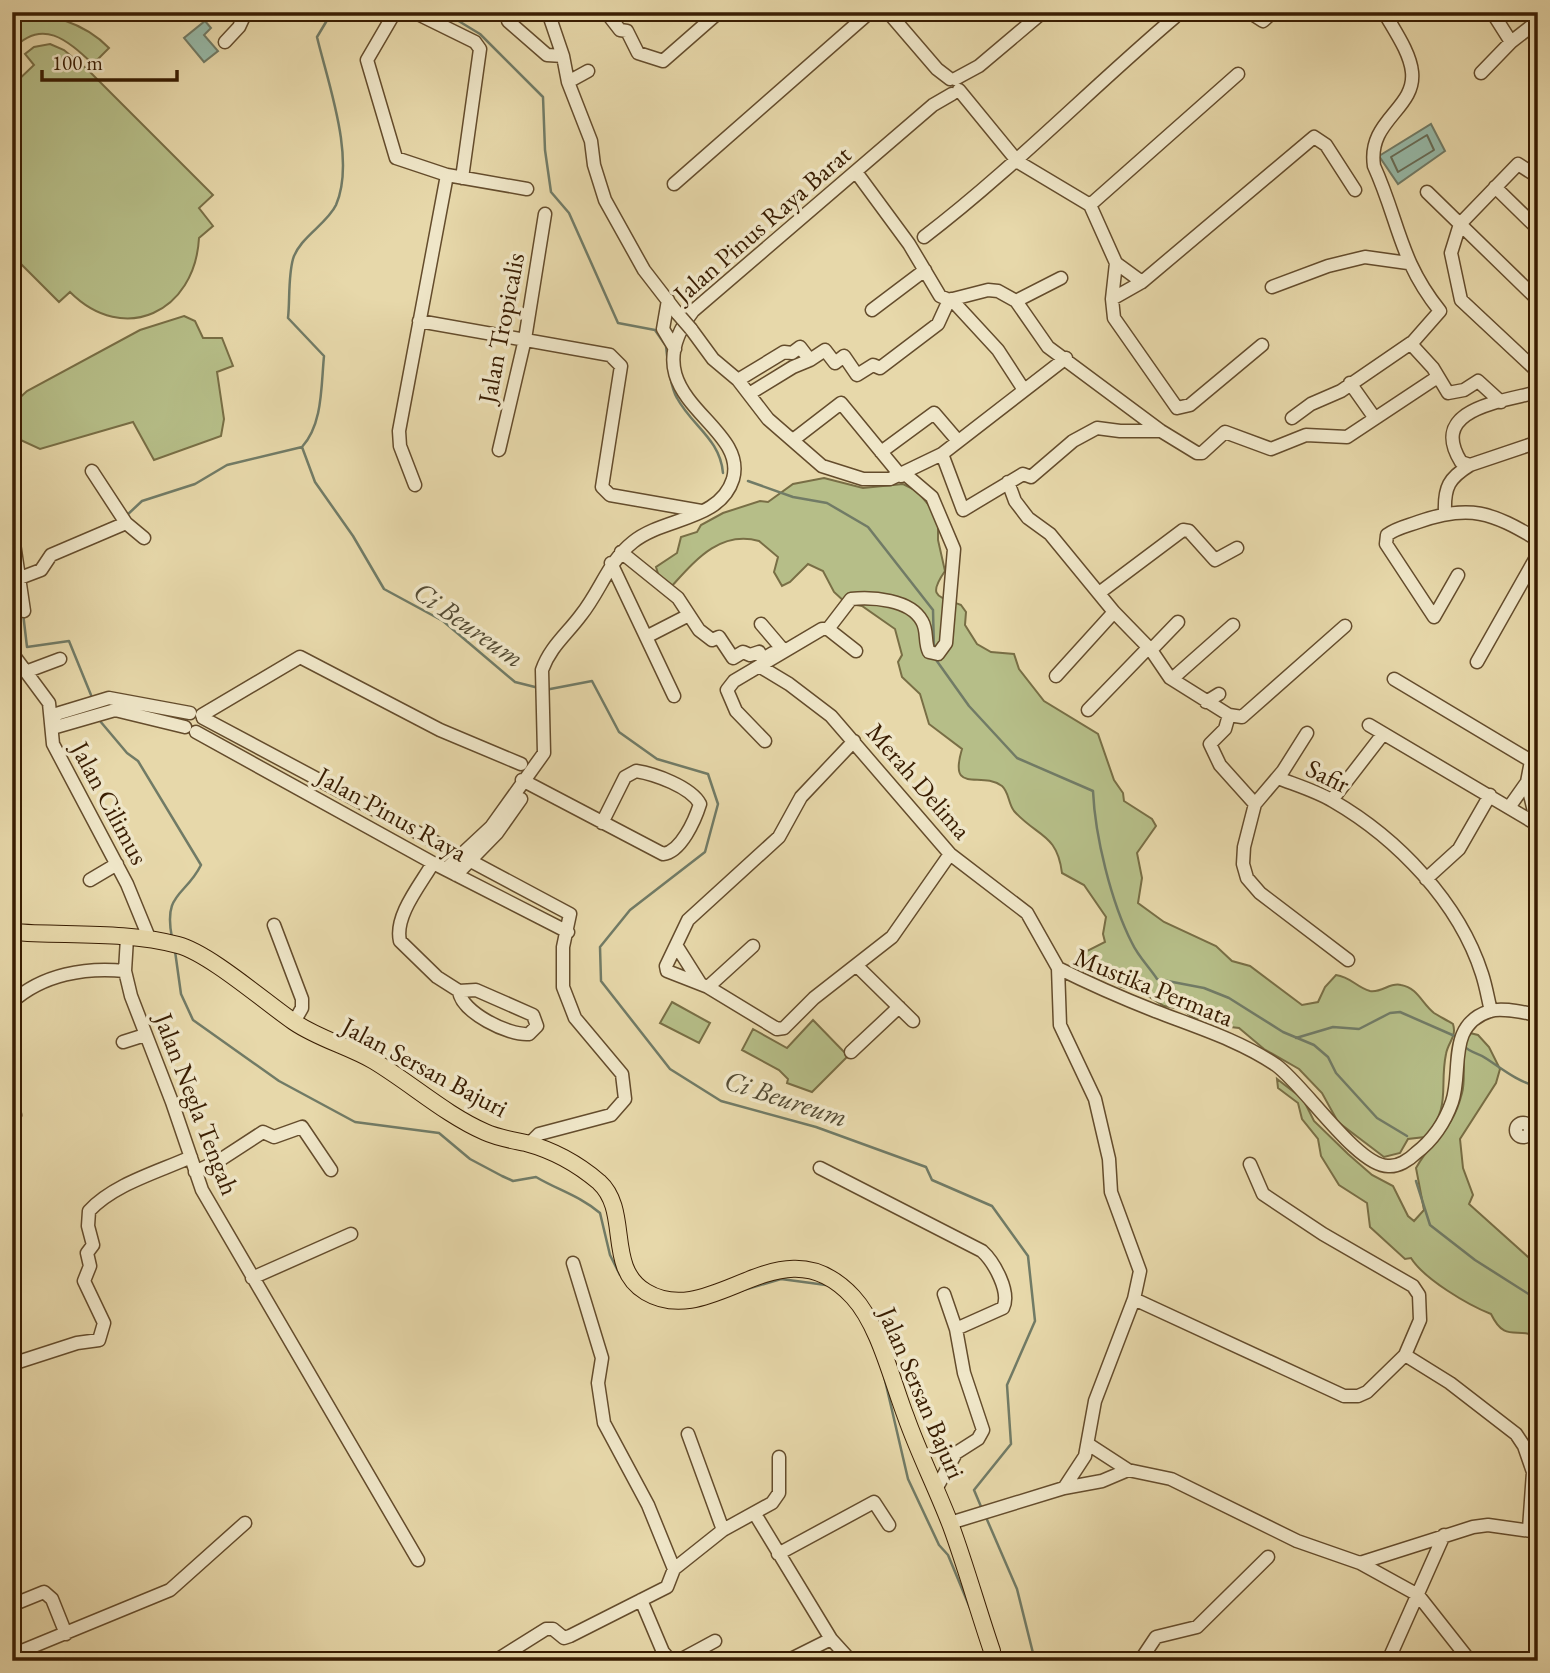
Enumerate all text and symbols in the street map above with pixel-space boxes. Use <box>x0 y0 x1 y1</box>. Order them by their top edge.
scale bar <box>42 38 177 82</box>
text: 100 m <box>52 49 103 76</box>
street label: Jalan Pinus Raya Barat <box>665 137 858 312</box>
street label: Jalan Tropicalis <box>469 250 532 408</box>
water label: Ci Beureum <box>407 573 531 675</box>
street label: Merah Delima <box>859 716 979 847</box>
street label: Jalan Cilimus <box>62 734 157 870</box>
street label: Safir <box>1300 751 1356 801</box>
street label: Jalan Pinus Raya <box>309 758 474 870</box>
street label: Mustika Permata <box>1069 940 1239 1035</box>
street label: Jalan Negla Tengah <box>146 1006 247 1200</box>
street label: Jalan Sersan Bajuri <box>334 1008 514 1125</box>
water label: Ci Beureum <box>720 1061 852 1135</box>
street label: Jalan Sersan Bajuri <box>870 1300 973 1484</box>

